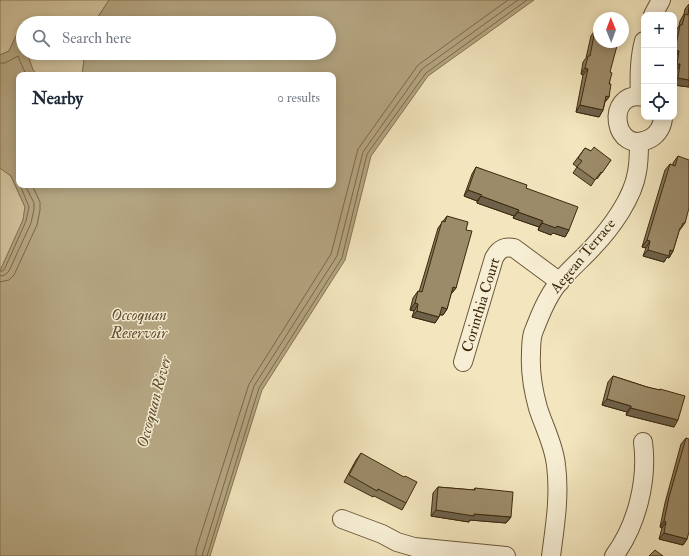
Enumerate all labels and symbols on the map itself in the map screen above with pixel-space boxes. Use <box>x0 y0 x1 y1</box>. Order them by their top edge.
north arrow <box>593 12 629 48</box>
street label: Aegean Terrace <box>546 215 620 298</box>
street label: Corinthia Court <box>458 255 504 355</box>
water label: Occoquan Reservoir <box>110 305 168 343</box>
water label: Occoquan River <box>132 353 176 450</box>

